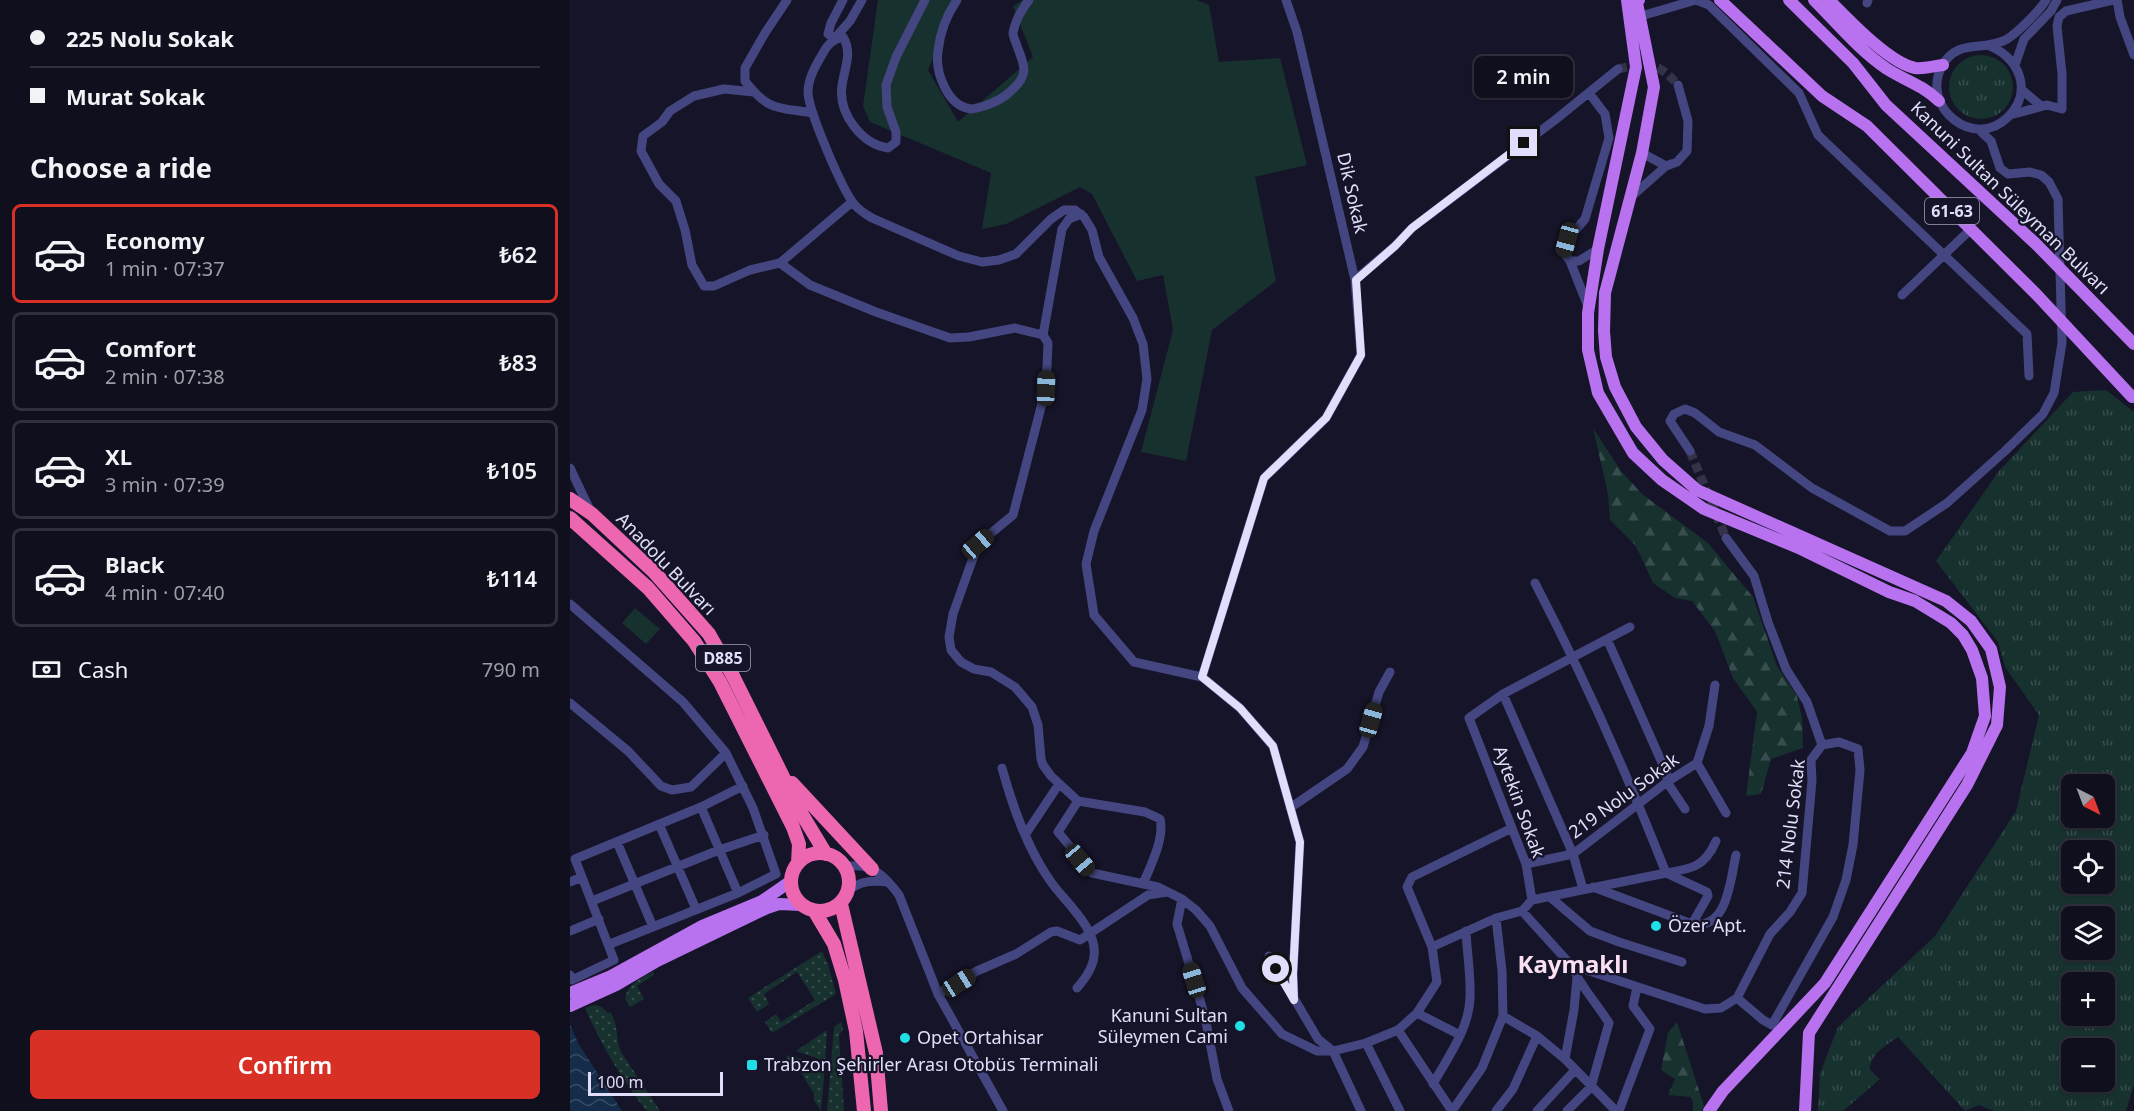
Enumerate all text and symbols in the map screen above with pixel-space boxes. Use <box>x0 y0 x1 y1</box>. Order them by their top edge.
text: 225 Nolu Sokak <box>66 23 234 53</box>
callout: 2 min <box>1474 56 1574 98</box>
text: 2 min <box>1496 63 1551 90</box>
text: Murat Sokak <box>66 81 205 111</box>
street label: Kanuni Sultan Süleyman Bulvarı <box>1906 96 2115 299</box>
route end <box>1510 129 1537 156</box>
text: Choose a ride <box>30 149 212 186</box>
street label: Dik Sokak <box>1332 150 1374 236</box>
road number: 61-63 <box>1925 198 1979 224</box>
car <box>1554 220 1580 260</box>
text: Economy <box>105 225 204 255</box>
icon: car <box>33 227 87 281</box>
text: ₺62 <box>499 239 537 269</box>
text: 1 min · 07:37 <box>105 255 225 282</box>
text: Comfort <box>105 333 196 363</box>
icon: car <box>33 335 87 389</box>
text: ₺83 <box>499 347 537 377</box>
text: 2 min · 07:38 <box>105 363 225 390</box>
car <box>1036 370 1056 406</box>
text: XL <box>105 441 132 471</box>
icon: car <box>33 443 87 497</box>
text: ₺105 <box>487 455 537 485</box>
text: 3 min · 07:39 <box>105 471 225 498</box>
street label: Anadolu Bulvarı <box>612 507 722 620</box>
car <box>959 525 997 563</box>
text: Black <box>105 549 164 579</box>
icon: car <box>33 551 87 605</box>
text: ₺114 <box>487 563 537 593</box>
text: 4 min · 07:40 <box>105 579 225 606</box>
road number: D885 <box>696 645 750 671</box>
icon: cash <box>30 653 63 686</box>
text: Cash <box>78 654 128 684</box>
text: 790 m <box>482 656 540 683</box>
car <box>1357 700 1385 740</box>
street label: Aytekin Sokak <box>1489 742 1551 861</box>
street label: 219 Nolu Sokak <box>1563 747 1684 843</box>
street label: 214 Nolu Sokak <box>1770 757 1810 890</box>
north arrow <box>2061 774 2115 828</box>
map controls <box>2061 774 2115 1092</box>
car <box>1062 840 1098 880</box>
button: locate <box>2061 840 2115 894</box>
button: layers <box>2061 906 2115 960</box>
place label: Özer Apt. <box>1668 913 1747 937</box>
marker: Özer Apt. <box>1649 919 1663 933</box>
district label: Kaymaklı <box>1518 947 1629 980</box>
route start <box>1262 955 1289 982</box>
car <box>1180 960 1208 1000</box>
car <box>939 966 979 1000</box>
button: + <box>2061 972 2115 1026</box>
place label: Kanuni Sultan Süleymen Cami <box>1098 1003 1228 1048</box>
marker: Kanuni Sultan Süleymen Cami <box>1233 1019 1247 1033</box>
place label: Opet Ortahisar <box>917 1025 1044 1049</box>
button: Confirm <box>30 1030 540 1099</box>
marker: Opet Ortahisar <box>898 1031 912 1045</box>
button: − <box>2061 1038 2115 1092</box>
place label: Trabzon Şehirler Arası Otobüs Terminali <box>764 1052 1098 1076</box>
marker: Trabzon Şehirler Arası Otobüs Terminali <box>745 1058 759 1072</box>
scale bar <box>588 1069 723 1096</box>
text: 100 m <box>597 1071 644 1093</box>

